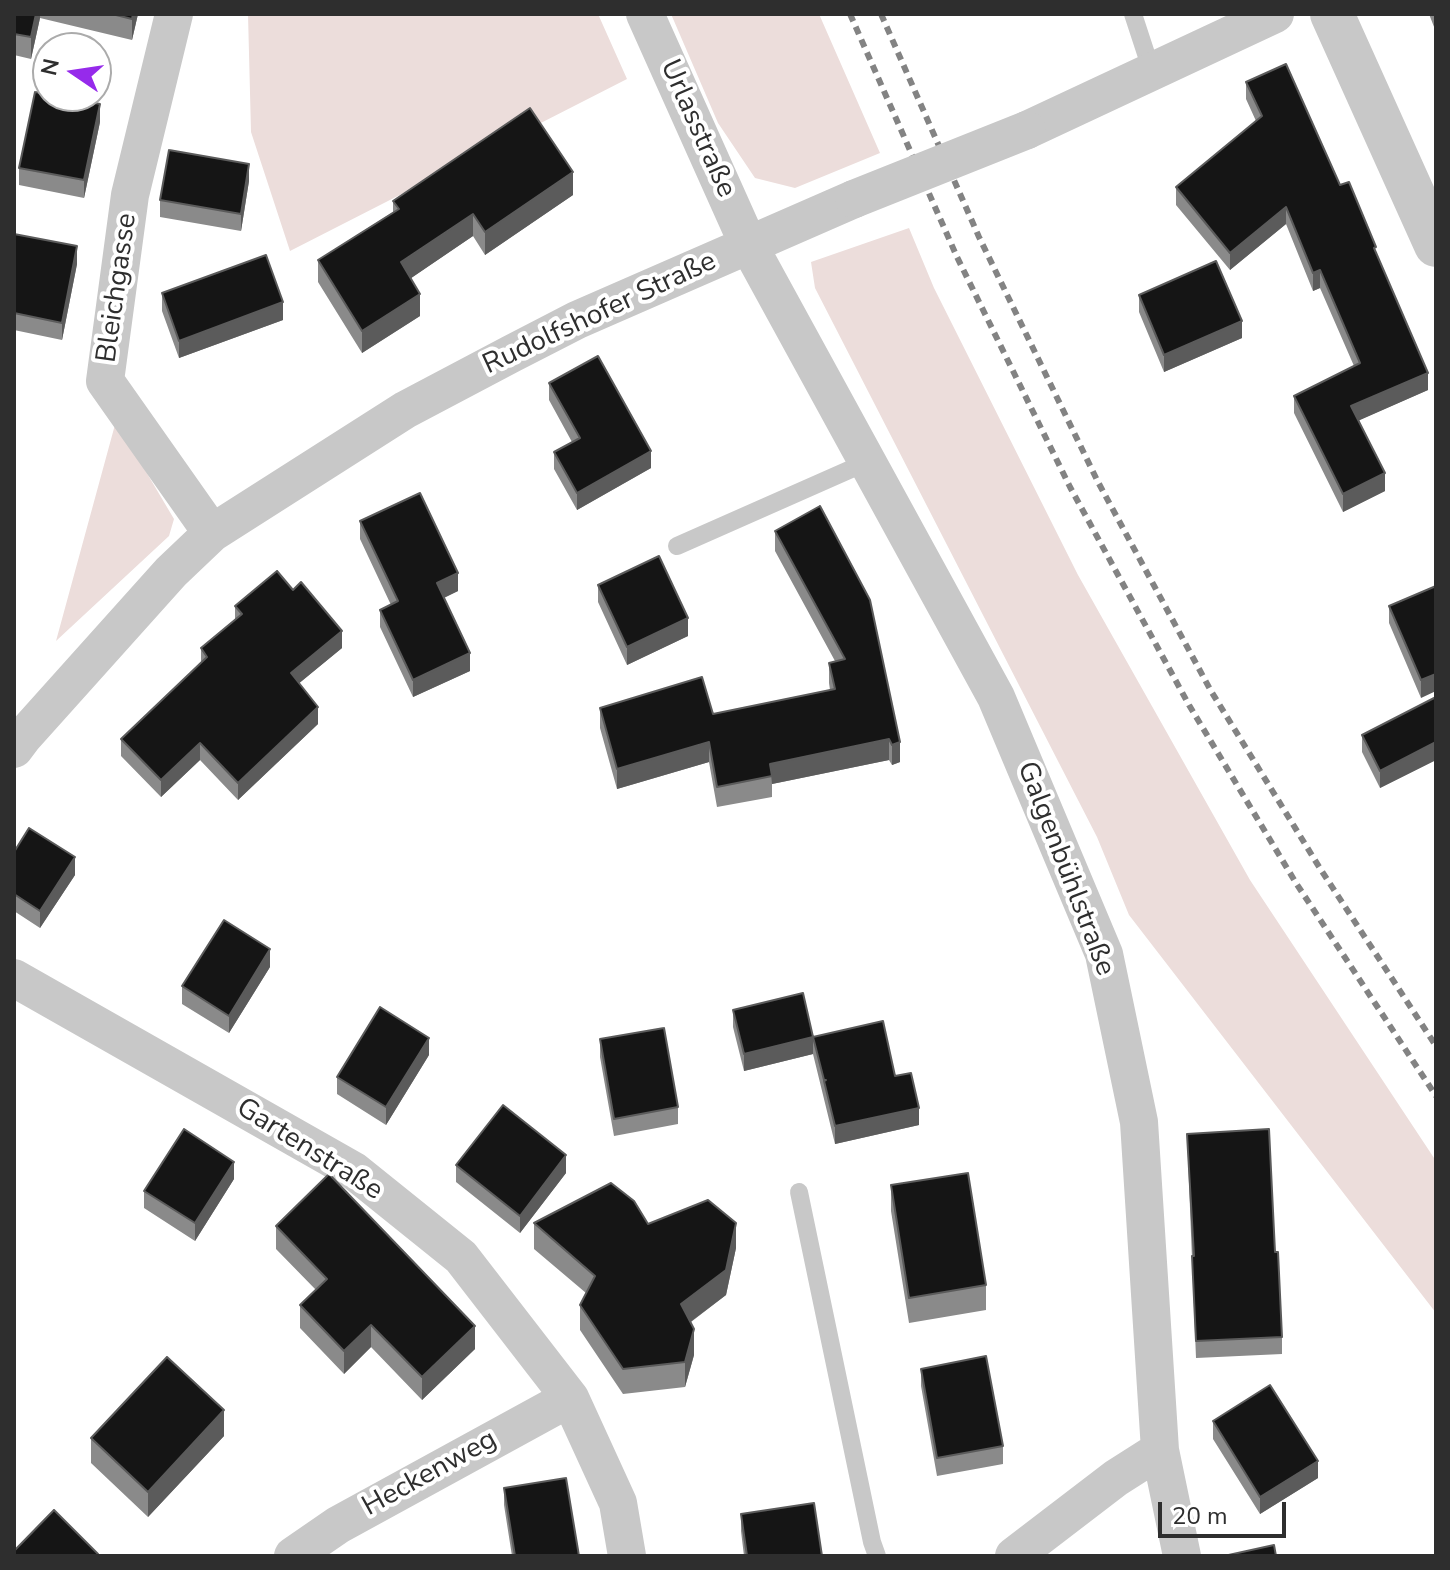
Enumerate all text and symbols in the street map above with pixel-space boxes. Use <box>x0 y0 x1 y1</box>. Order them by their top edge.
north arrow <box>32 32 112 112</box>
street label: Urlasstraße <box>652 55 742 203</box>
text: N <box>34 56 67 78</box>
street label: Bleichgasse <box>91 211 145 365</box>
street label: Rudolfshofer Straße <box>478 245 722 383</box>
street label: Galgenbühlstraße <box>1009 757 1121 981</box>
street label: Gartenstraße <box>230 1092 388 1208</box>
street label: Heckenweg <box>357 1423 503 1525</box>
scale bar <box>1162 1486 1290 1536</box>
text: 20 m <box>1172 1500 1228 1532</box>

